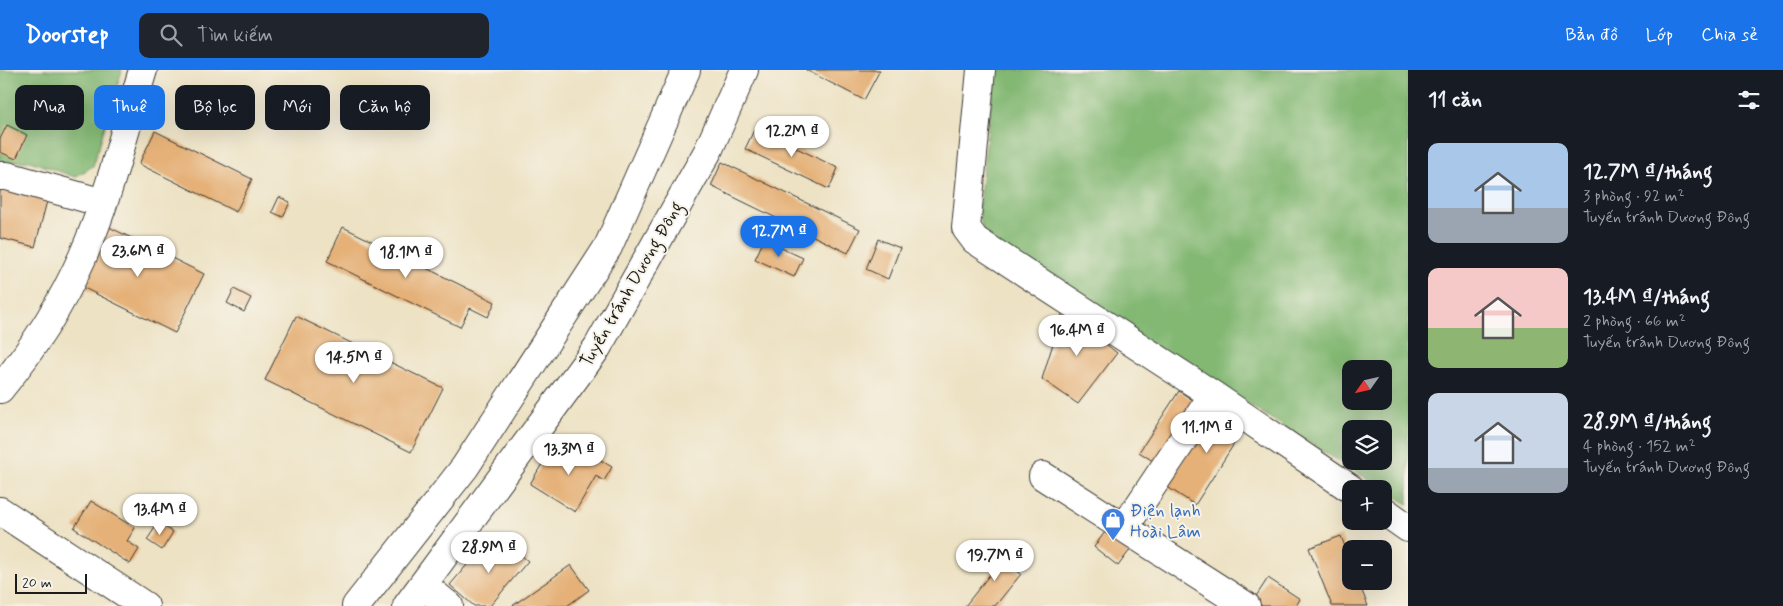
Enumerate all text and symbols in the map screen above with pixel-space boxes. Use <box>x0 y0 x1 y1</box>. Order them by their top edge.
search box <box>139 13 489 58</box>
text: Doorstep <box>25 20 109 51</box>
icon: search <box>157 21 185 49</box>
text: Tìm kiếm <box>197 23 273 48</box>
text: Bản đồ <box>1565 23 1618 47</box>
text: Lớp <box>1646 23 1673 47</box>
text: Chia sẻ <box>1701 23 1758 47</box>
chip: Mua <box>15 85 84 130</box>
chip: Thuê <box>94 85 165 130</box>
chip: Bộ lọc <box>175 85 255 130</box>
chip: Mới <box>265 85 330 130</box>
chip: Căn hộ <box>340 85 430 130</box>
text: 11 căn <box>1428 86 1482 114</box>
icon: filters <box>1735 86 1763 114</box>
pin: 12.2M ₫ <box>746 116 838 158</box>
text: 12.2M ₫ <box>765 121 819 142</box>
text: 12.7M ₫/tháng <box>1583 158 1713 186</box>
icon: home <box>1468 163 1528 223</box>
text: 3 phòng · 92 m² <box>1583 186 1685 207</box>
street label: Tuyến tránh Dương Đông <box>575 197 691 373</box>
text: Tuyến tránh Dương Đông <box>1583 207 1750 228</box>
pin: 12.7M ₫ <box>733 216 825 258</box>
text: 12.7M ₫ <box>751 221 807 242</box>
pin: 23.6M ₫ <box>92 236 184 278</box>
pin: 18.1M ₫ <box>360 236 452 279</box>
text: 23.6M ₫ <box>112 241 164 262</box>
text: 18.1M ₫ <box>380 242 432 263</box>
text: 13.4M ₫/tháng <box>1583 283 1710 311</box>
icon: home <box>1468 288 1528 348</box>
text: 2 phòng · 66 m² <box>1583 311 1686 332</box>
pin: 16.4M ₫ <box>1031 314 1123 357</box>
text: 16.4M ₫ <box>1049 320 1105 341</box>
text: Tuyến tránh Dương Đông <box>1583 332 1750 353</box>
pin: 14.5M ₫ <box>308 342 400 384</box>
text: 14.5M ₫ <box>326 347 382 368</box>
north arrow <box>1342 360 1392 410</box>
map controls <box>1342 360 1392 590</box>
text: 28.9M ₫/tháng <box>1583 408 1712 436</box>
pin: 11.1M ₫ <box>1161 412 1253 454</box>
icon: home <box>1468 413 1528 473</box>
text: 11.1M ₫ <box>1181 417 1233 438</box>
button: layers <box>1342 420 1392 470</box>
pin: 13.3M ₫ <box>523 434 615 476</box>
text: 4 phòng · 152 m² <box>1583 436 1695 457</box>
text: 13.3M ₫ <box>543 439 595 460</box>
text: Tuyến tránh Dương Đông <box>1583 457 1750 478</box>
button: + <box>1342 480 1392 530</box>
pin: 13.4M ₫ <box>114 494 206 536</box>
text: 13.4M ₫ <box>133 499 187 520</box>
place label: Điện lạnh Hoài Lâm <box>1130 499 1201 544</box>
shop icon: Điện lạnh Hoài Lâm <box>1100 507 1126 541</box>
pin: 28.9M ₫ <box>443 532 535 574</box>
text: 28.9M ₫ <box>462 537 516 558</box>
pin: 19.7M ₫ <box>949 540 1041 582</box>
button: − <box>1342 540 1392 590</box>
text: 19.7M ₫ <box>967 545 1023 566</box>
scale bar <box>15 571 88 594</box>
text: 20 m <box>22 574 52 592</box>

